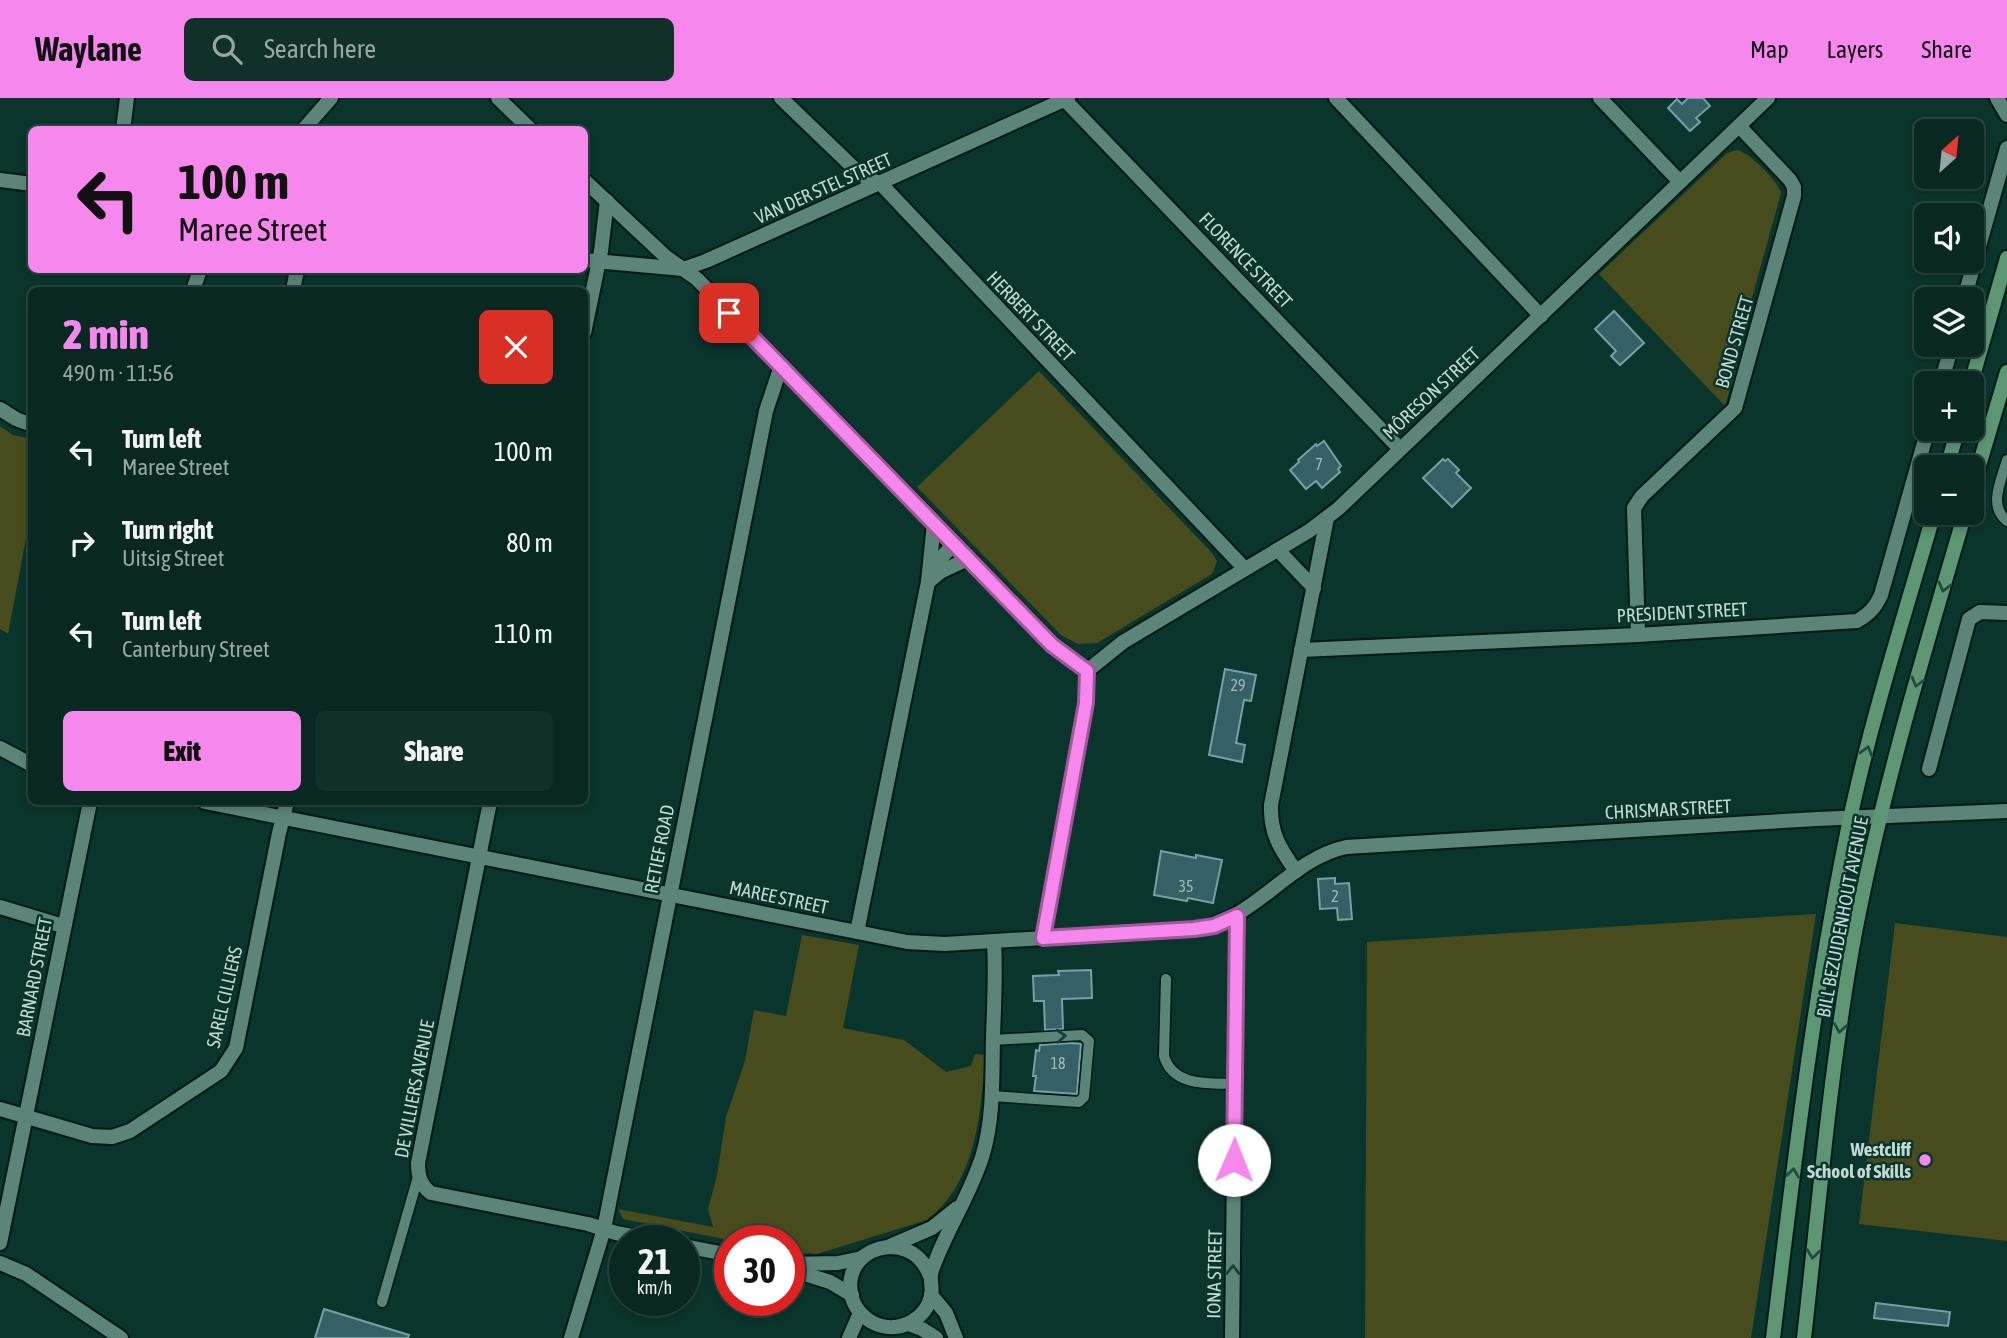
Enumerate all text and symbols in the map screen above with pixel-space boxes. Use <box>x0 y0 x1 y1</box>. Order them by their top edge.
search box <box>184 18 674 81</box>
text: Waylane <box>35 30 142 68</box>
icon: search <box>208 30 246 68</box>
text: Search here <box>264 34 376 64</box>
text: Map <box>1750 36 1789 63</box>
text: Layers <box>1827 36 1883 63</box>
text: Share <box>1921 36 1972 63</box>
north arrow <box>1914 119 1984 189</box>
map controls <box>1914 119 1984 525</box>
street label: VAN DER STEL STREET <box>751 148 895 228</box>
text: 100 m <box>178 153 289 209</box>
icon: left <box>63 154 154 245</box>
button: sound <box>1914 203 1984 273</box>
street label: FLORENCE STREET <box>1195 208 1297 313</box>
text: Maree Street <box>178 211 327 248</box>
street label: HERBERT STREET <box>983 266 1080 366</box>
pin <box>699 283 759 343</box>
button: layers <box>1914 287 1984 357</box>
street label: BOND STREET <box>1710 293 1758 391</box>
icon: arrive <box>710 294 748 332</box>
text: 2 min <box>63 310 149 358</box>
button: close <box>479 310 553 384</box>
street label: MÔRESON STREET <box>1378 342 1485 444</box>
text: 490 m · 11:56 <box>63 360 174 386</box>
button: + <box>1914 371 1984 441</box>
text: Turn left <box>122 424 202 454</box>
icon: left <box>63 433 101 471</box>
text: 100 m <box>494 437 553 467</box>
text: Maree Street <box>122 454 229 480</box>
house number: 7 <box>1315 455 1323 473</box>
button: − <box>1914 455 1984 525</box>
text: Turn right <box>122 515 213 545</box>
icon: right <box>63 524 101 562</box>
text: 80 m <box>506 528 553 558</box>
text: Uitsig Street <box>122 545 224 571</box>
one-way arrow <box>1937 580 1952 592</box>
street label: PRESIDENT STREET <box>1616 598 1749 626</box>
text: Turn left <box>122 606 202 636</box>
icon: left <box>63 615 101 653</box>
text: 110 m <box>494 619 553 649</box>
text: Canterbury Street <box>122 636 270 662</box>
house number: 29 <box>1230 676 1246 694</box>
one-way arrow <box>1911 676 1925 688</box>
button: Exit <box>63 711 301 791</box>
button: Share <box>315 711 553 791</box>
one-way arrow <box>1859 745 1873 757</box>
street label: CHRISMAR STREET <box>1604 795 1732 823</box>
street label: RETIEF ROAD <box>640 803 678 895</box>
street label: BILL BEZUIDENHOUT AVENUE <box>1812 815 1872 1019</box>
street label: MAREE STREET <box>727 876 831 918</box>
house number: 35 <box>1178 877 1194 895</box>
house number: 2 <box>1331 887 1339 905</box>
street label: BARNARD STREET <box>12 915 57 1039</box>
street label: SAREL CILLIERS <box>202 944 246 1050</box>
street label: DE VILLIERS AVENUE <box>390 1018 438 1160</box>
one-way arrow <box>1833 1022 1848 1034</box>
one-way arrow <box>1056 1029 1067 1044</box>
house number: 18 <box>1050 1054 1066 1072</box>
position arrow <box>1197 1123 1271 1197</box>
place label: Westcliff School of Skills <box>1807 1138 1912 1182</box>
marker: Westcliff School of Skills <box>1917 1152 1933 1168</box>
one-way arrow <box>1785 1167 1800 1179</box>
speed limit sign: 30 <box>714 1225 805 1316</box>
street label: IONA STREET <box>1202 1228 1226 1319</box>
text: 21 <box>638 1241 671 1281</box>
one-way arrow <box>1806 1248 1821 1260</box>
one-way arrow <box>1225 1264 1241 1275</box>
text: km/h <box>637 1277 672 1298</box>

